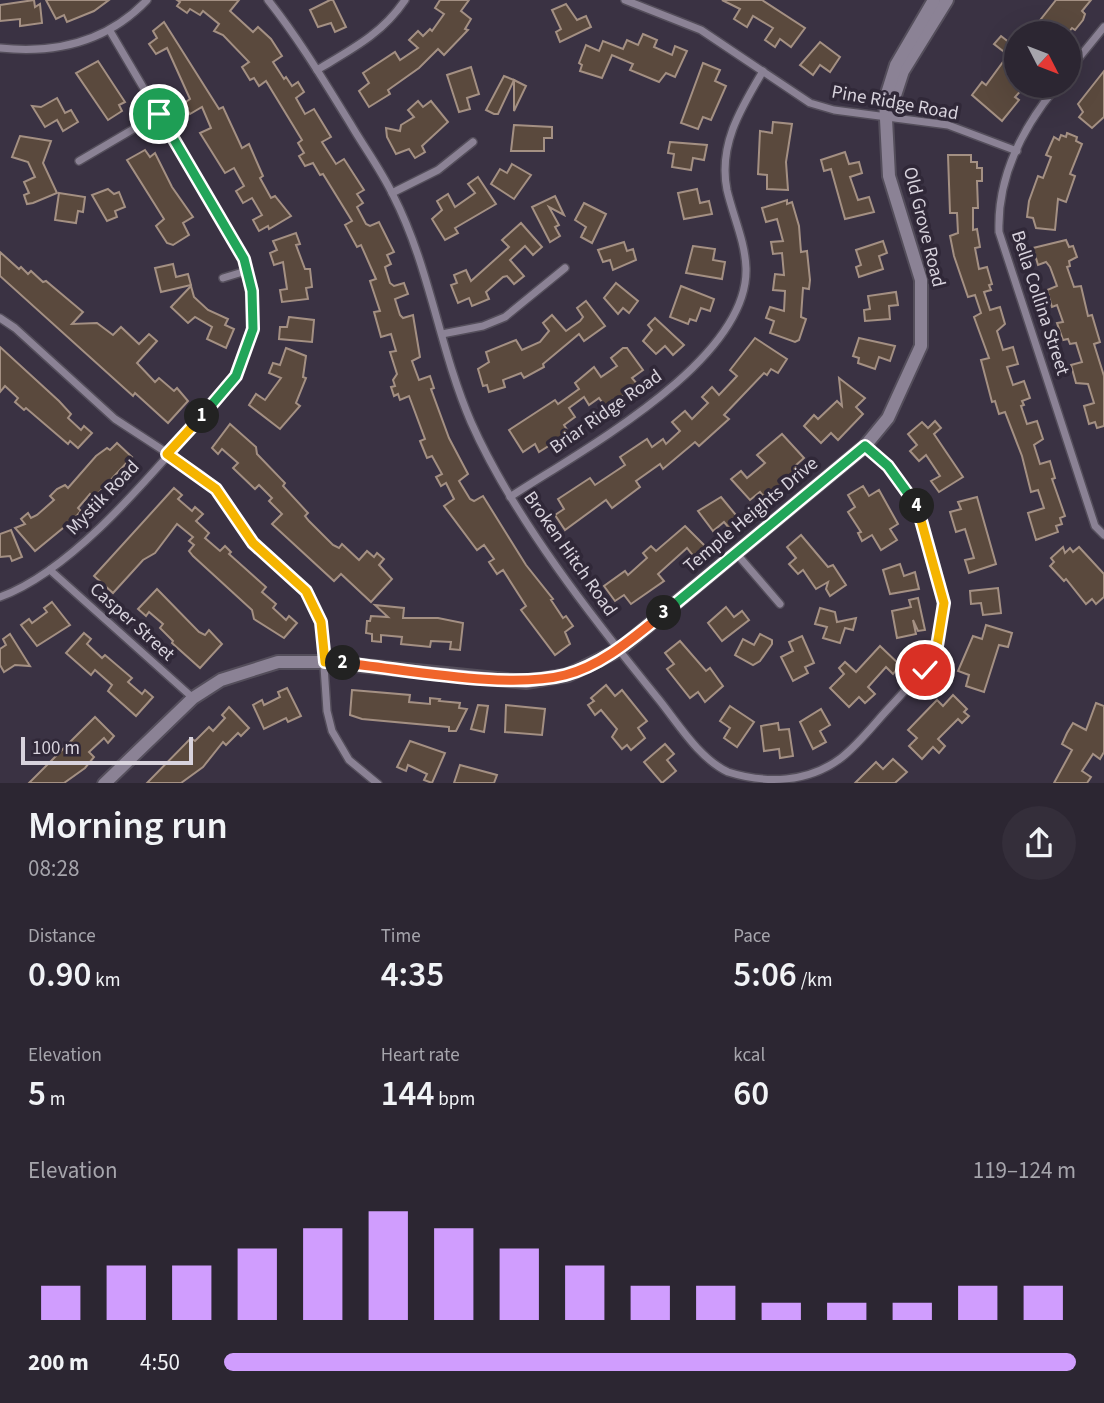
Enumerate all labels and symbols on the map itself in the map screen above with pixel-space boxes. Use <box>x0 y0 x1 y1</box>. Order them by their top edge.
north arrow <box>1004 21 1082 98</box>
street label: Pine Ridge Road <box>829 79 961 127</box>
pin <box>129 84 189 144</box>
street label: Old Grove Road <box>896 164 952 290</box>
street label: Bella Collina Street <box>1004 227 1076 379</box>
street label: Briar Ridge Road <box>544 363 668 461</box>
pin: 1 <box>184 398 220 434</box>
street label: Temple Heights Drive <box>678 451 824 579</box>
street label: Mystik Road <box>60 454 146 542</box>
street label: Broken Hitch Road <box>517 486 623 622</box>
pin: 4 <box>900 489 934 524</box>
street label: Casper Street <box>83 576 181 668</box>
pin: 3 <box>646 596 682 630</box>
pin <box>895 640 955 700</box>
pin: 2 <box>326 646 360 680</box>
scale bar <box>21 734 192 766</box>

